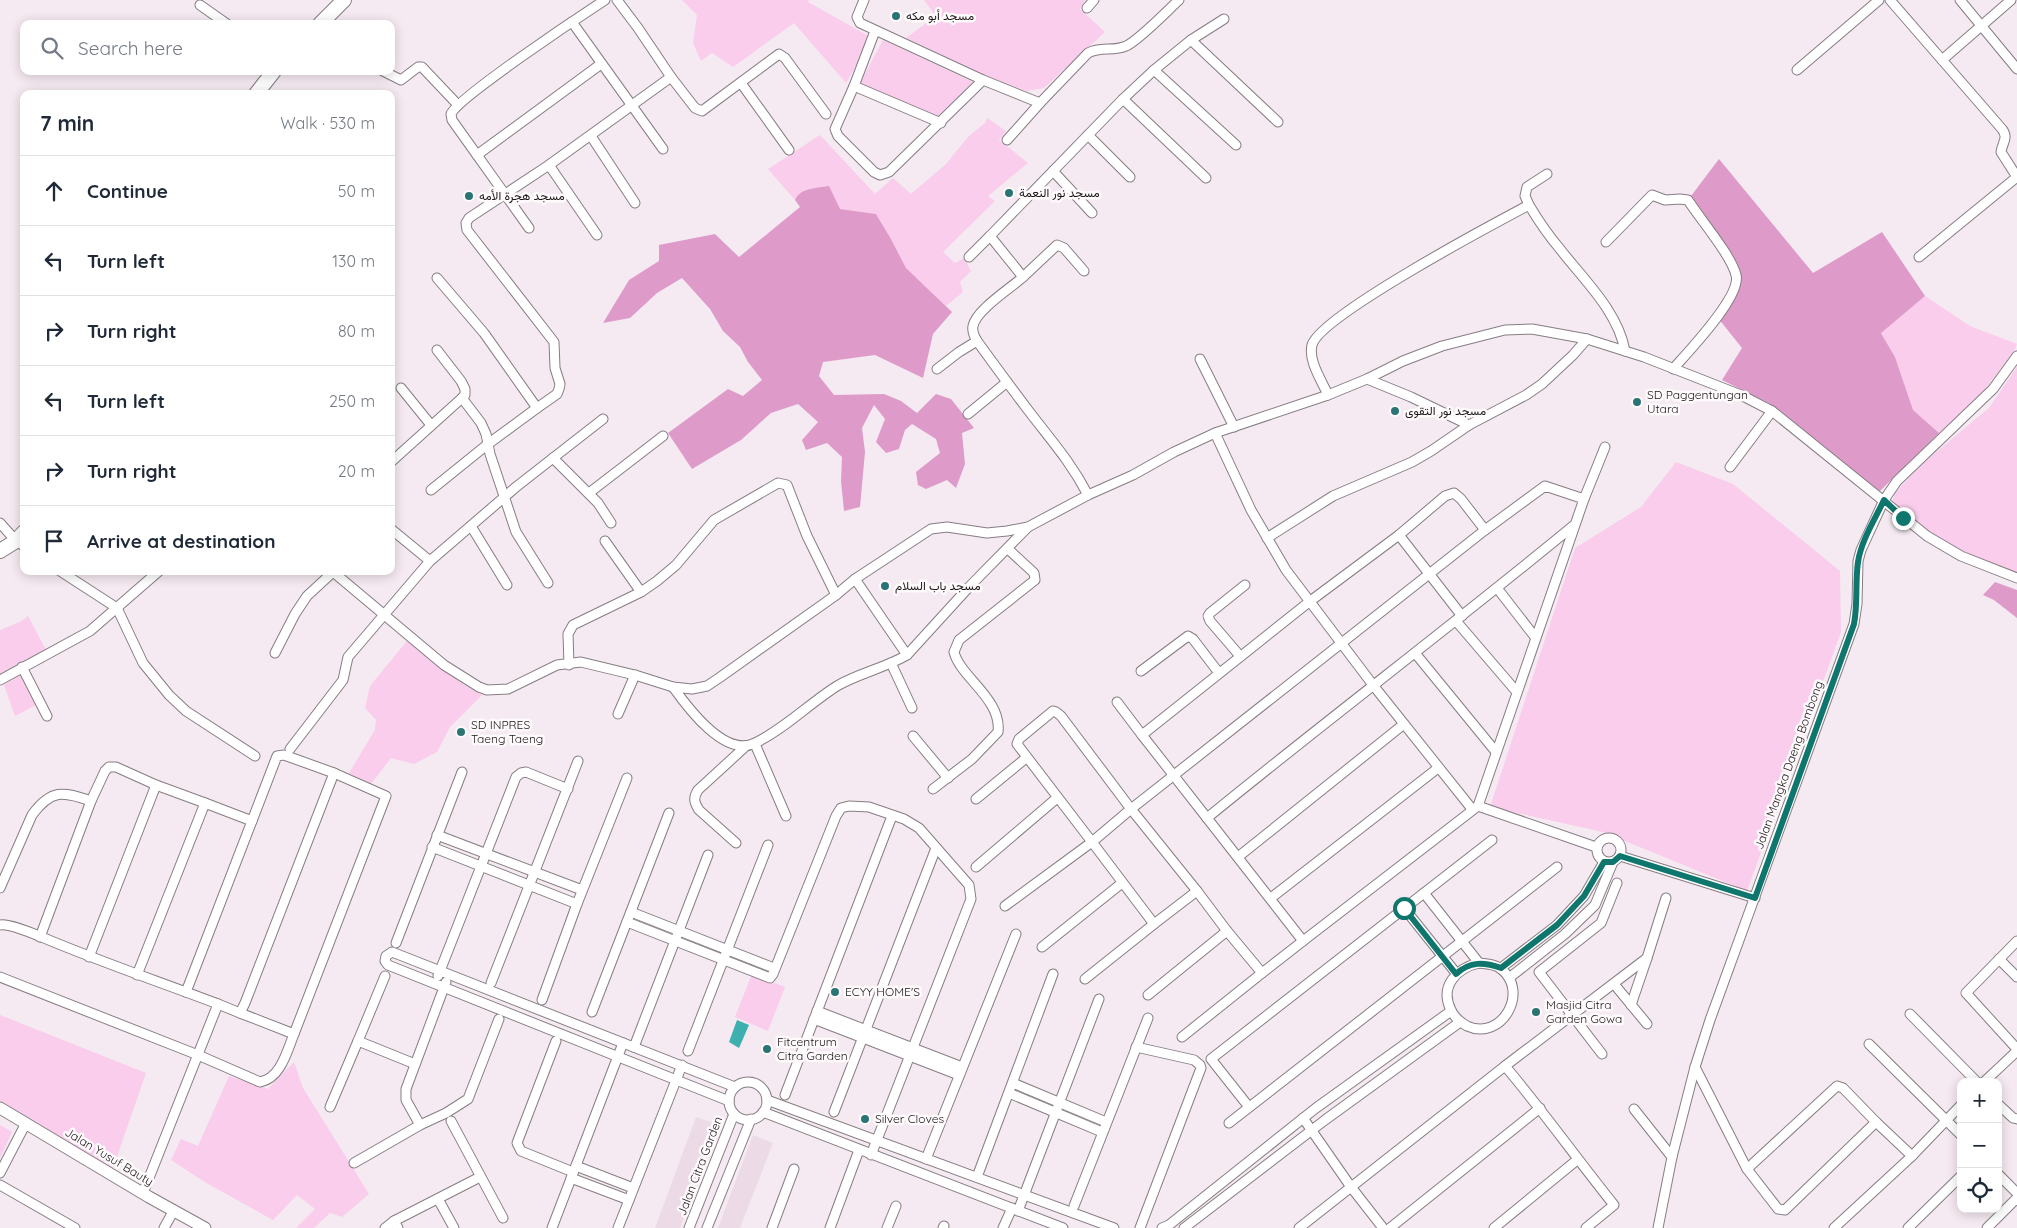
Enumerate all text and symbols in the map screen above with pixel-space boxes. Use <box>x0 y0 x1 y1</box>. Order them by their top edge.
place label: مسجد أبو مكه <box>906 8 974 24</box>
marker: مسجد أبو مكه <box>890 10 902 22</box>
search box <box>20 20 395 75</box>
icon: search <box>38 34 66 62</box>
text: Search here <box>78 36 183 60</box>
text: 7 min <box>40 110 94 136</box>
text: Walk · 530 m <box>280 113 375 133</box>
icon: ahead <box>40 177 68 205</box>
text: Continue <box>87 179 168 203</box>
text: 50 m <box>338 181 375 201</box>
place label: مسجد نور النعمة <box>1019 185 1100 201</box>
marker: مسجد نور النعمة <box>1003 187 1015 199</box>
place label: مسجد هجرة الأمه <box>479 188 565 204</box>
marker: مسجد هجرة الأمه <box>463 190 475 202</box>
icon: left <box>40 247 68 275</box>
text: Turn left <box>87 249 165 273</box>
text: 130 m <box>332 251 375 271</box>
icon: right <box>40 317 68 345</box>
text: Turn right <box>87 319 176 343</box>
text: 80 m <box>338 321 375 341</box>
icon: left <box>40 387 68 415</box>
place label: SD Paggentungan Utara <box>1647 387 1748 416</box>
text: Turn left <box>87 389 165 413</box>
text: 250 m <box>329 391 375 411</box>
marker: SD Paggentungan Utara <box>1631 396 1643 408</box>
place label: مسجد نور التقوى <box>1405 403 1486 419</box>
marker: مسجد نور التقوى <box>1389 405 1401 417</box>
icon: right <box>40 457 68 485</box>
text: Turn right <box>87 459 176 483</box>
text: 20 m <box>338 461 375 481</box>
route end <box>1892 507 1915 530</box>
icon: arrive <box>40 527 68 555</box>
text: Arrive at destination <box>87 529 276 553</box>
place label: مسجد باب السلام <box>895 578 981 594</box>
marker: مسجد باب السلام <box>879 580 891 592</box>
street label: Jalan Mangka Daeng Bombong <box>1751 679 1826 851</box>
place label: SD INPRES Taeng Taeng <box>471 717 543 746</box>
marker: SD INPRES Taeng Taeng <box>455 726 467 738</box>
route start <box>1393 897 1416 920</box>
place label: ECYY HOME'S <box>845 984 920 999</box>
marker: ECYY HOME'S <box>829 986 841 998</box>
place label: Masjid Citra Garden Gowa <box>1546 997 1622 1026</box>
marker: Masjid Citra Garden Gowa <box>1530 1006 1542 1018</box>
place label: Fitcentrum Citra Garden <box>777 1034 848 1063</box>
marker: Fitcentrum Citra Garden <box>761 1043 773 1055</box>
map controls <box>1957 1078 2002 1213</box>
button: + <box>1957 1078 2002 1123</box>
place label: Silver Cloves <box>875 1111 944 1126</box>
marker: Silver Cloves <box>859 1113 871 1125</box>
street label: Jalan Citra Garden <box>674 1114 725 1218</box>
button: − <box>1957 1123 2002 1168</box>
street label: Jalan Yusuf Bauty <box>62 1124 156 1189</box>
button: locate <box>1957 1168 2002 1213</box>

